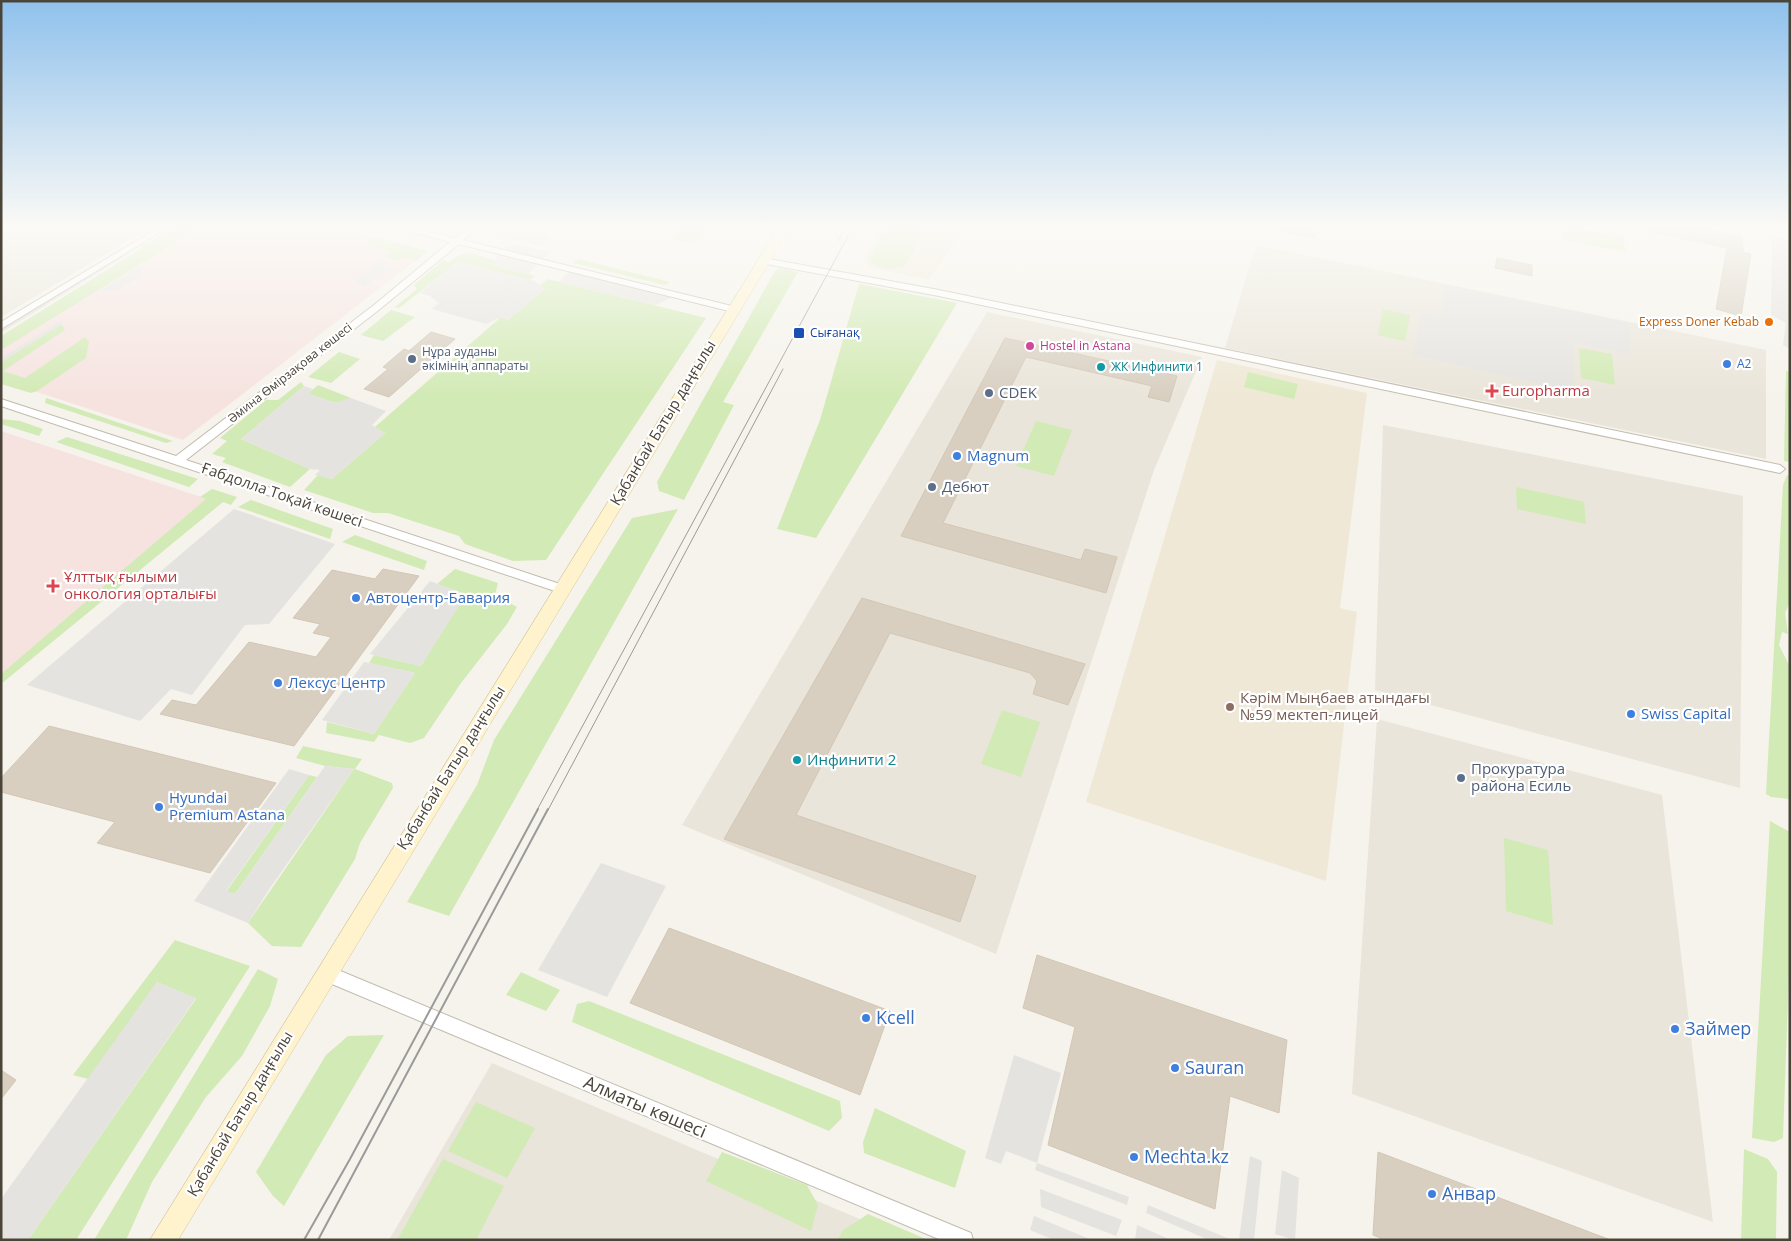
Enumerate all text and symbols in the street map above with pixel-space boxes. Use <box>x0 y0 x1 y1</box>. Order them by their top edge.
place label: Express Doner Kebab <box>1639 313 1759 330</box>
marker: Express Doner Kebab <box>1763 316 1775 328</box>
street label: Әмина Өмірзақова көшесі <box>224 319 355 427</box>
place label: Сығанақ <box>810 324 860 341</box>
marker: Сығанақ <box>792 326 806 340</box>
street label: Қабанбай Батыр даңғылы <box>605 336 720 509</box>
place label: Hostel in Astana <box>1040 337 1131 354</box>
marker: Hostel in Astana <box>1024 340 1036 352</box>
place label: Нұра ауданы әкімінің аппараты <box>422 343 528 374</box>
marker: Нұра ауданы әкімінің аппараты <box>406 353 418 365</box>
place label: А2 <box>1737 355 1752 372</box>
place label: ЖК Инфинити 1 <box>1111 358 1203 375</box>
marker: А2 <box>1721 358 1733 370</box>
marker: ЖК Инфинити 1 <box>1095 361 1107 373</box>
place label: Europharma <box>1502 380 1590 400</box>
place label: CDEK <box>999 382 1038 402</box>
marker: Europharma <box>1486 385 1498 397</box>
marker: CDEK <box>983 387 995 399</box>
place label: Magnum <box>967 445 1029 465</box>
marker: Magnum <box>951 450 963 462</box>
street label: Ғабдолла Тоқай көшесі <box>199 457 365 531</box>
place label: Дебют <box>942 476 989 496</box>
marker: Дебют <box>926 481 938 493</box>
place label: Ұлттық ғылыми онкология орталығы <box>64 566 217 603</box>
marker: Ұлттық ғылыми онкология орталығы <box>46 579 60 593</box>
place label: Автоцентр-Бавария <box>366 587 510 607</box>
marker: Автоцентр-Бавария <box>350 592 362 604</box>
place label: Лексус Центр <box>288 672 386 692</box>
marker: Лексус Центр <box>272 677 284 689</box>
street label: Қабанбай Батыр даңғылы <box>391 682 509 853</box>
place label: Кәрім Мыңбаев атындағы №59 мектеп-лицей <box>1240 687 1430 724</box>
marker: Кәрім Мыңбаев атындағы №59 мектеп-лицей <box>1224 701 1236 713</box>
place label: Swiss Capital <box>1641 703 1731 723</box>
marker: Swiss Capital <box>1625 708 1637 720</box>
place label: Инфинити 2 <box>807 749 896 769</box>
marker: Инфинити 2 <box>791 754 803 766</box>
place label: Прокуратура района Есиль <box>1471 758 1571 795</box>
marker: Прокуратура района Есиль <box>1455 772 1467 784</box>
place label: Hyundai Premium Astana <box>169 787 285 824</box>
marker: Hyundai Premium Astana <box>153 801 165 813</box>
place label: Kcell <box>876 1005 915 1029</box>
marker: Kcell <box>860 1012 872 1024</box>
place label: Займер <box>1685 1016 1751 1040</box>
marker: Займер <box>1669 1023 1681 1035</box>
street label: Қабанбай Батыр даңғылы <box>182 1027 297 1200</box>
place label: Sauran <box>1185 1055 1244 1079</box>
marker: Sauran <box>1169 1062 1181 1074</box>
street label: Алматы көшесі <box>580 1069 711 1143</box>
place label: Mechta.kz <box>1144 1144 1229 1168</box>
marker: Mechta.kz <box>1128 1151 1140 1163</box>
place label: Анвар <box>1442 1181 1496 1205</box>
marker: Анвар <box>1426 1188 1438 1200</box>

